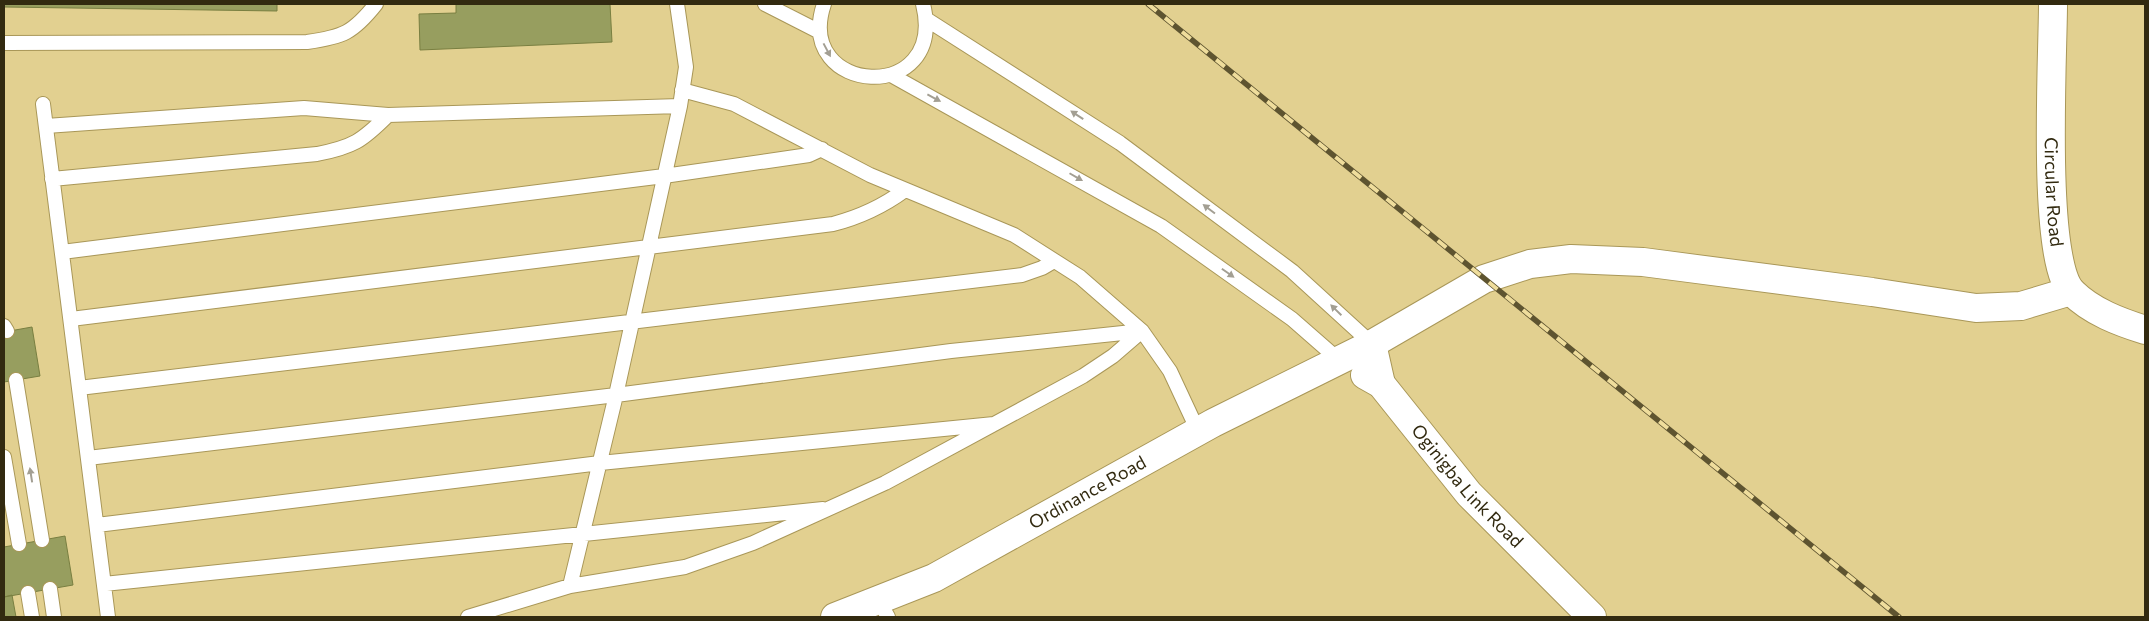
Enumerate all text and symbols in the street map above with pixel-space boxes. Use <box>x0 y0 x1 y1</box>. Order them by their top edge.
one-way arrow <box>823 43 831 58</box>
one-way arrow <box>926 94 941 102</box>
one-way arrow <box>1070 111 1083 120</box>
street label: Circular Road <box>2041 137 2069 248</box>
one-way arrow <box>1069 173 1082 182</box>
one-way arrow <box>1203 204 1216 215</box>
one-way arrow <box>1221 268 1235 278</box>
one-way arrow <box>1331 304 1343 316</box>
street label: Oginigba Link Road <box>1407 419 1528 552</box>
street label: Ordinance Road <box>1025 451 1149 533</box>
one-way arrow <box>27 467 35 483</box>

